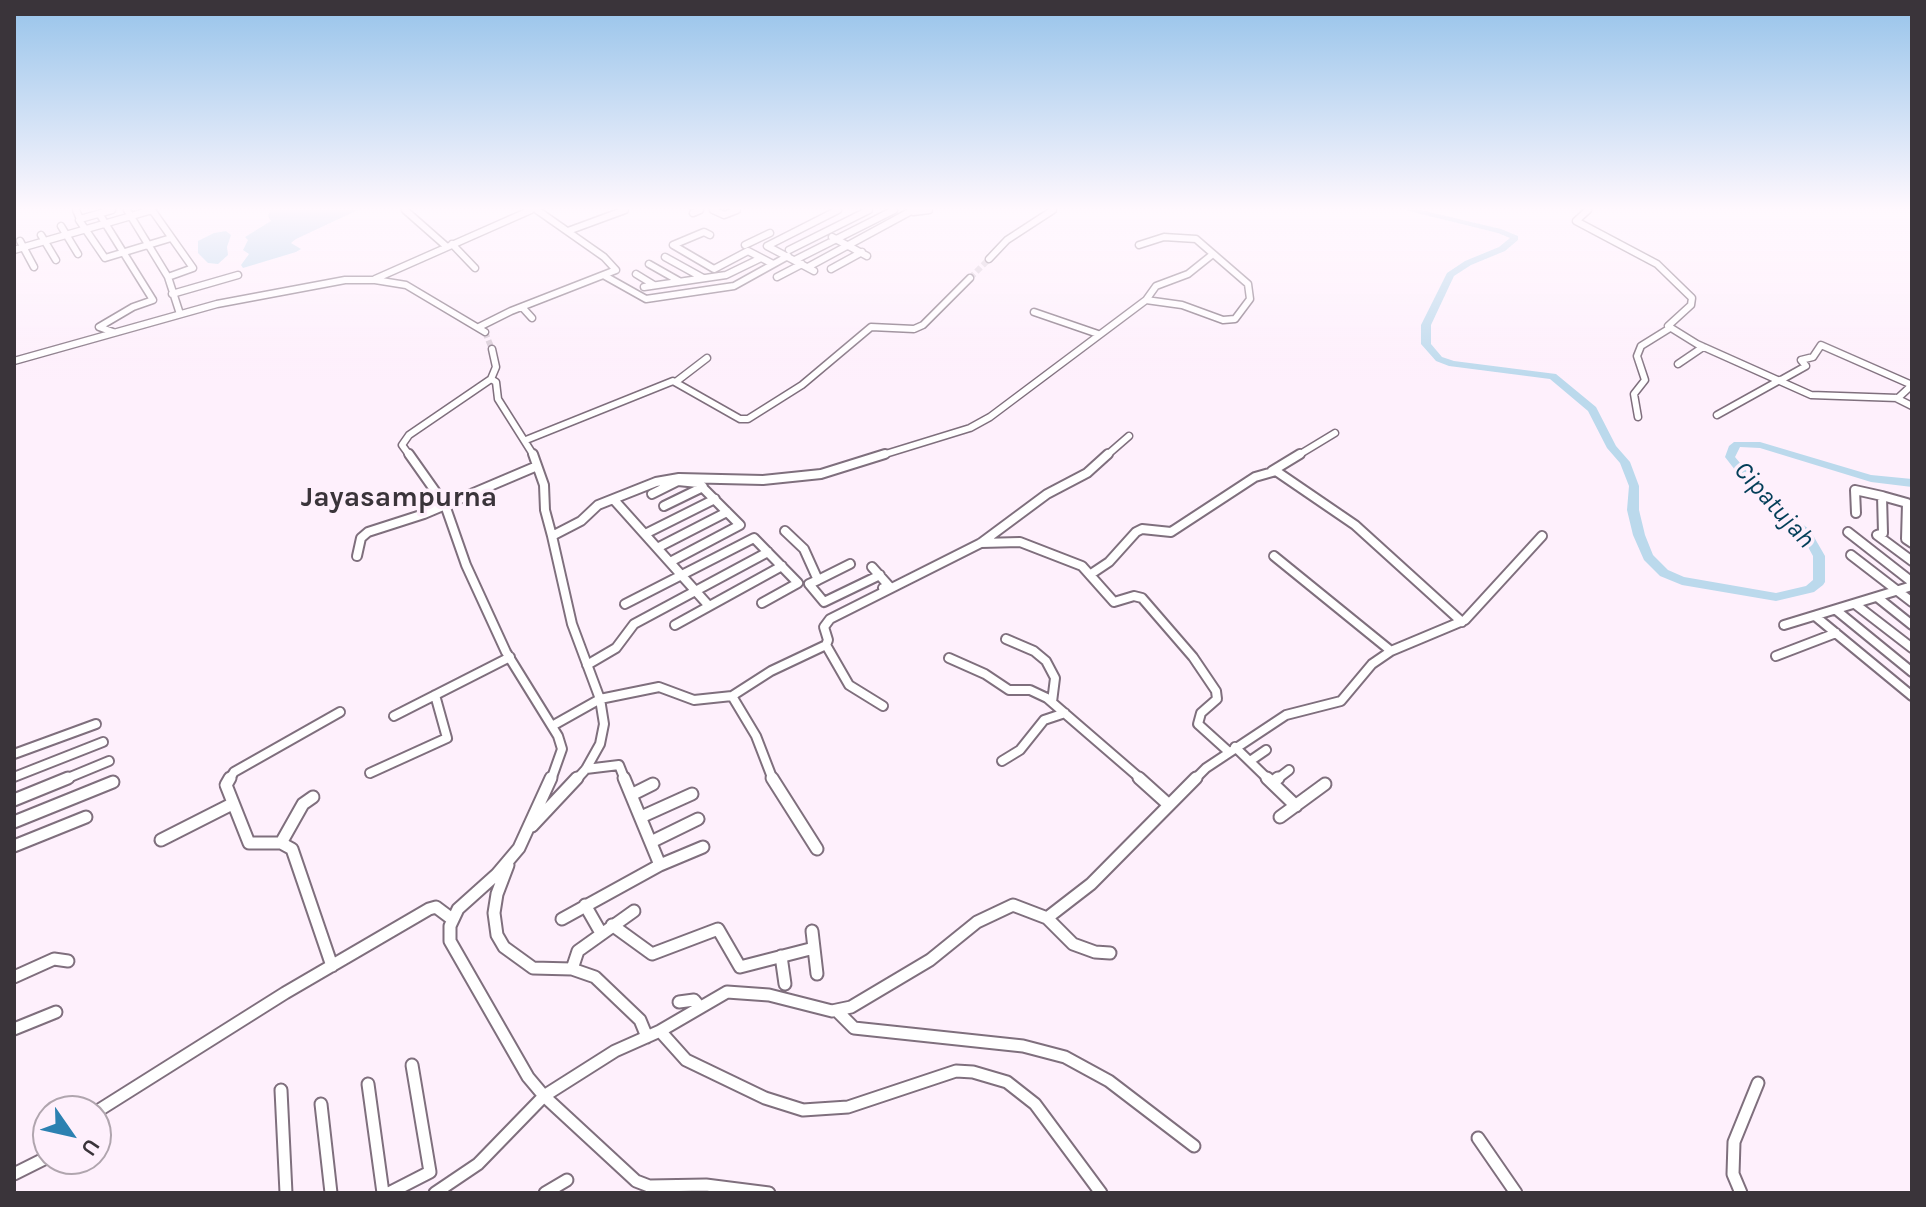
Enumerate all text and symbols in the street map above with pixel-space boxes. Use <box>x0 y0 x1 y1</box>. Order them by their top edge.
water label: Cipatujah <box>1727 455 1821 555</box>
district label: Jayasampurna <box>301 481 497 515</box>
north arrow <box>32 1095 112 1175</box>
text: U <box>75 1134 105 1161</box>

